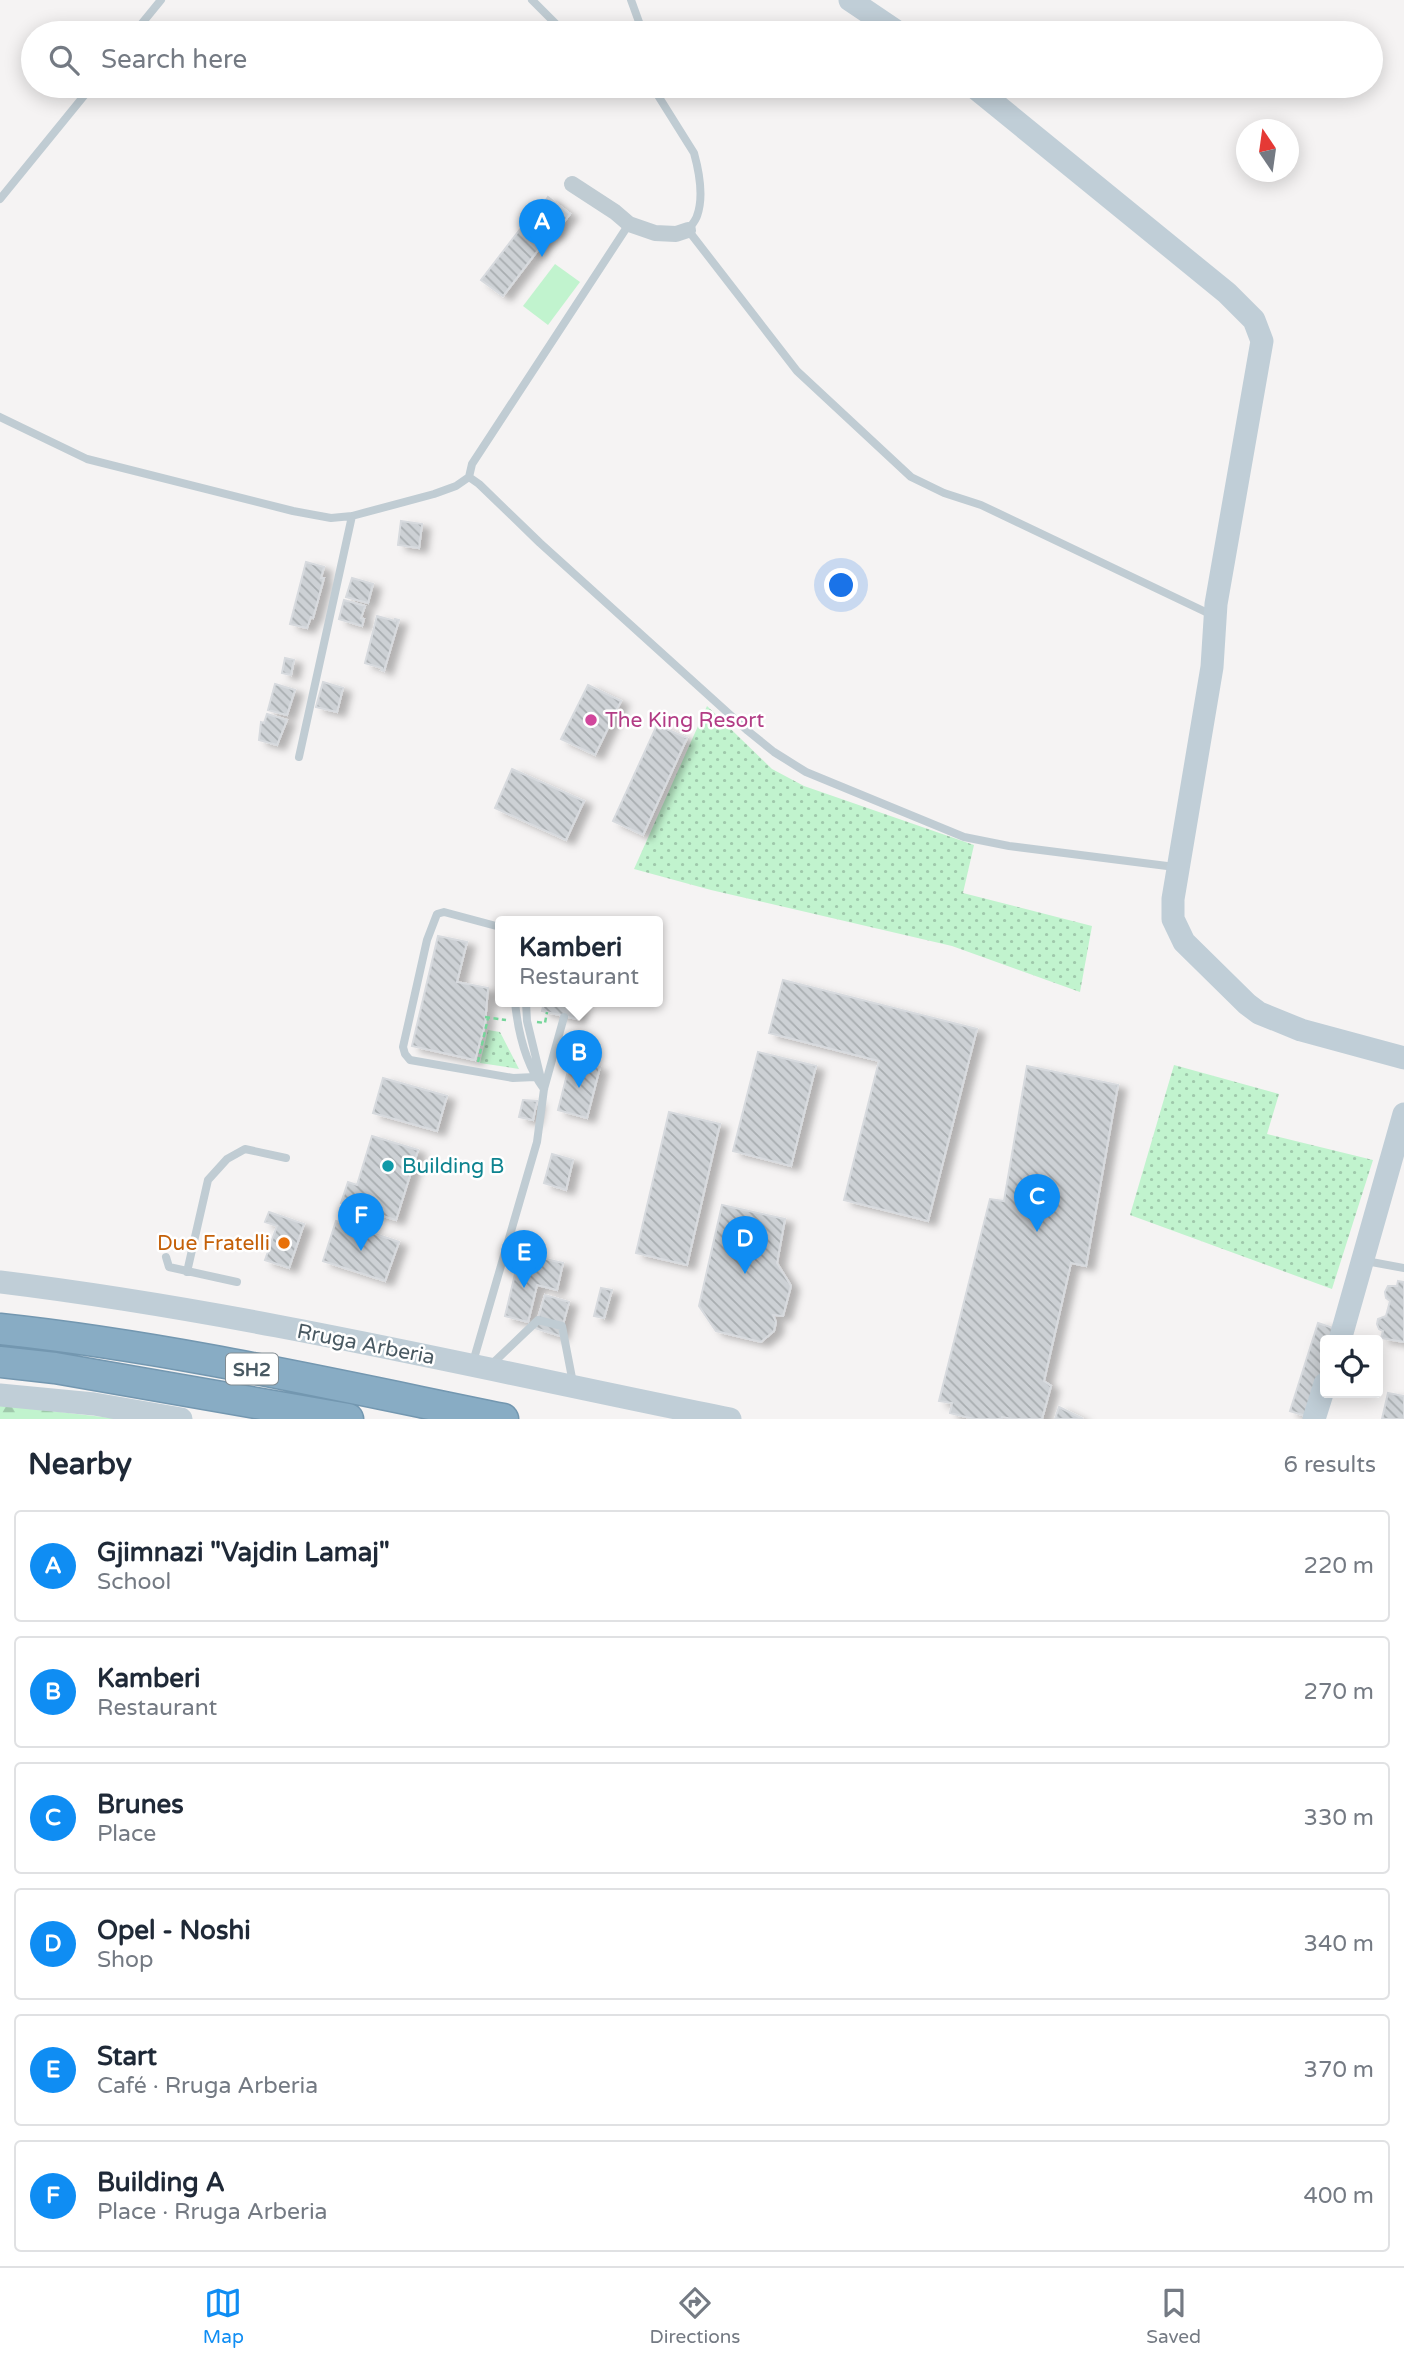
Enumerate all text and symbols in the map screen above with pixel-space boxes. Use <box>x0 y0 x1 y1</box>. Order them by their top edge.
search box <box>21 21 1383 98</box>
icon: search <box>45 41 83 79</box>
text: Search here <box>101 44 247 75</box>
north arrow <box>1236 119 1299 182</box>
pin: A <box>519 199 565 257</box>
your location <box>824 568 858 602</box>
place label: The King Resort <box>605 708 764 733</box>
marker: The King Resort <box>583 712 599 728</box>
popup <box>495 916 663 1007</box>
text: Kamberi <box>519 932 622 963</box>
text: Restaurant <box>519 963 639 991</box>
pin: B <box>556 1030 602 1088</box>
place label: Building B <box>402 1154 504 1179</box>
marker: Building B <box>380 1158 396 1174</box>
pin: C <box>1014 1174 1060 1232</box>
pin: F <box>338 1193 384 1251</box>
pin: D <box>722 1216 768 1274</box>
pin: E <box>501 1230 547 1288</box>
place label: Due Fratelli <box>157 1231 270 1256</box>
marker: Due Fratelli <box>276 1235 292 1251</box>
street label: Rruga Arberia <box>295 1319 437 1370</box>
map controls <box>1320 1335 1383 1398</box>
button: locate <box>1320 1335 1383 1398</box>
road number: SH2 <box>226 1354 278 1385</box>
text: Nearby <box>28 1446 132 1483</box>
text: 6 results <box>1283 1451 1376 1479</box>
text: Gjimnazi "Vajdin Lamaj" <box>97 1537 390 1568</box>
text: A <box>44 1552 62 1580</box>
text: 220 m <box>1304 1552 1374 1580</box>
text: School <box>97 1568 171 1596</box>
text: Kamberi <box>97 1663 200 1694</box>
text: B <box>45 1678 61 1706</box>
text: 270 m <box>1304 1678 1374 1706</box>
text: Restaurant <box>97 1694 217 1722</box>
text: Brunes <box>97 1789 184 1820</box>
text: C <box>45 1804 61 1832</box>
text: 330 m <box>1304 1804 1374 1832</box>
text: Place <box>97 1820 156 1848</box>
text: Opel - Noshi <box>97 1915 251 1946</box>
text: D <box>44 1930 62 1958</box>
text: 340 m <box>1304 1930 1374 1958</box>
text: Shop <box>97 1946 154 1974</box>
text: Start <box>97 2041 157 2072</box>
text: E <box>46 2056 60 2084</box>
text: 370 m <box>1304 2056 1374 2084</box>
text: Café · Rruga Arberia <box>97 2072 318 2100</box>
text: Building A <box>97 2167 225 2198</box>
text: F <box>46 2182 60 2210</box>
text: 400 m <box>1304 2182 1374 2210</box>
text: Place · Rruga Arberia <box>97 2198 328 2226</box>
tab: Map <box>203 2284 244 2348</box>
tab: Directions <box>650 2284 741 2348</box>
tab: Saved <box>1146 2284 1201 2348</box>

